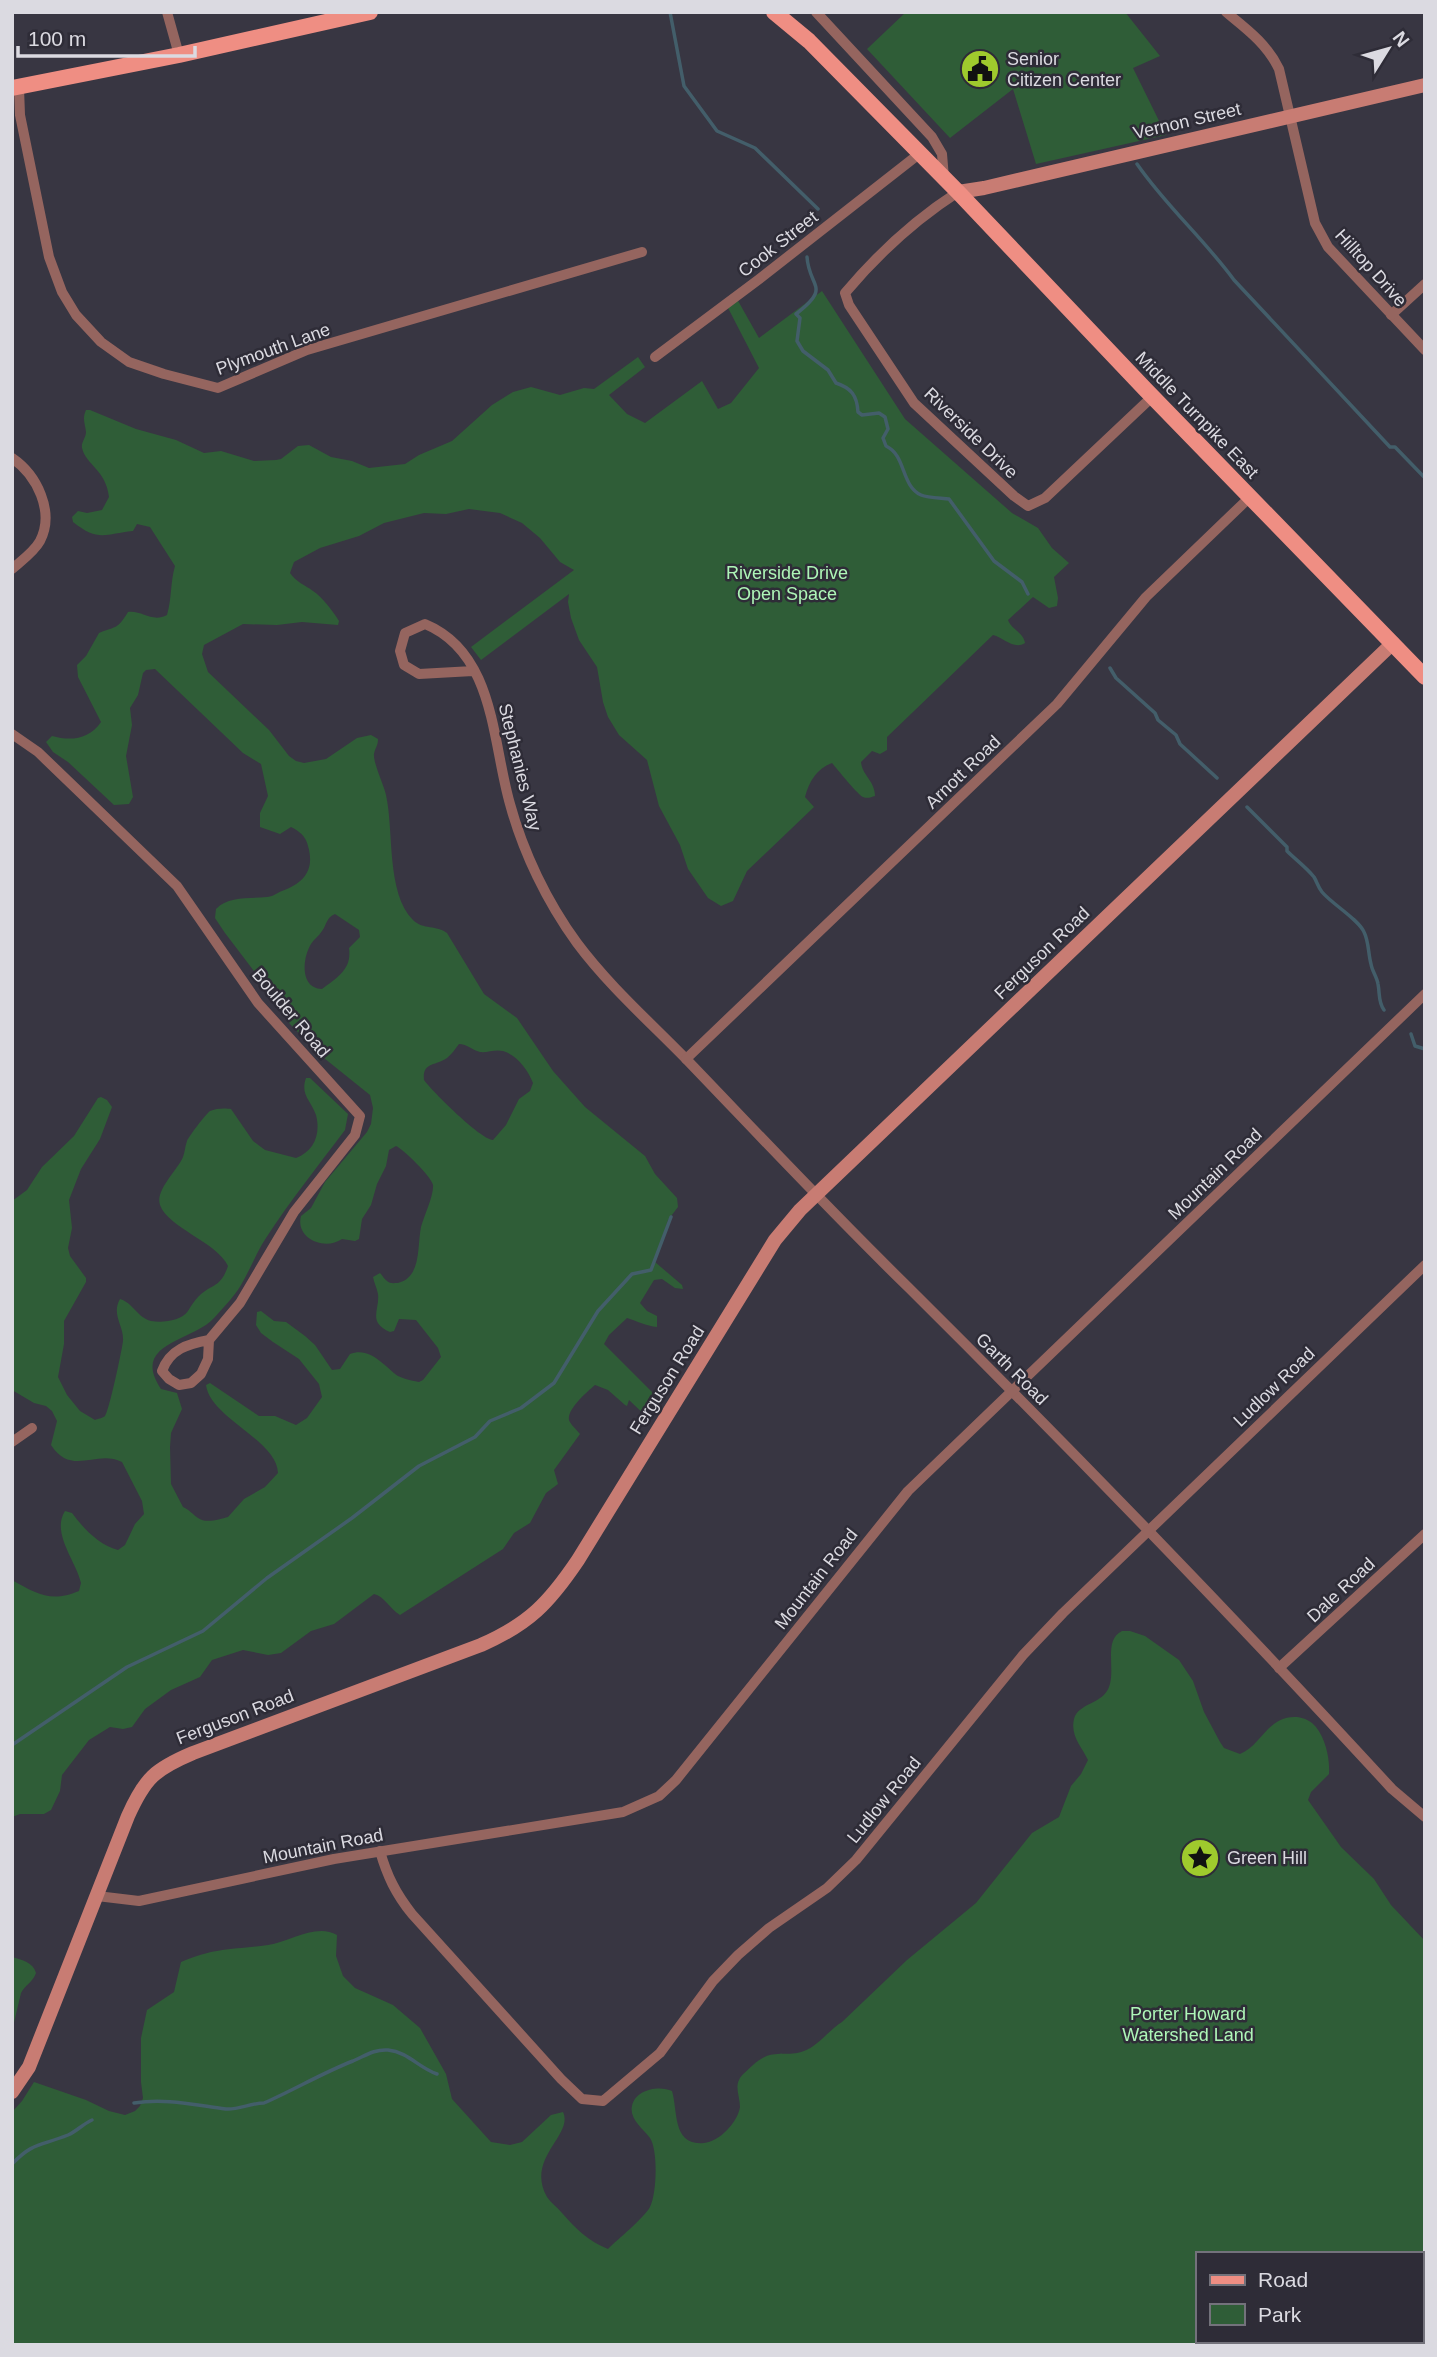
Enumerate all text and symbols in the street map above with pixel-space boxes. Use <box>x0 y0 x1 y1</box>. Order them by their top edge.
scale bar <box>18 14 194 58</box>
north arrow <box>1353 14 1423 84</box>
text: 100 m <box>28 27 86 50</box>
text: N <box>1389 27 1414 51</box>
public building icon: Senior Citizen Center <box>959 48 1001 90</box>
place label: Senior Citizen Center <box>1007 49 1121 90</box>
street label: Vernon Street <box>1131 99 1243 143</box>
street label: Cook Street <box>734 207 822 281</box>
street label: Hilltop Drive <box>1331 225 1411 311</box>
street label: Plymouth Lane <box>213 319 333 379</box>
street label: Middle Turnpike East <box>1131 348 1263 482</box>
street label: Riverside Drive <box>920 383 1022 483</box>
park label: Riverside Drive Open Space <box>726 563 848 604</box>
street label: Stephanies Way <box>495 701 545 833</box>
street label: Arnott Road <box>922 731 1004 813</box>
street label: Ferguson Road <box>990 903 1094 1003</box>
street label: Boulder Road <box>248 964 334 1062</box>
street label: Mountain Road <box>1164 1124 1266 1224</box>
street label: Ferguson Road <box>626 1322 708 1438</box>
street label: Garth Road <box>972 1329 1052 1409</box>
street label: Ludlow Road <box>1229 1343 1319 1431</box>
street label: Mountain Road <box>771 1525 861 1633</box>
street label: Dale Road <box>1303 1554 1379 1626</box>
street label: Ferguson Road <box>173 1685 297 1749</box>
street label: Ludlow Road <box>843 1753 925 1847</box>
street label: Mountain Road <box>261 1825 385 1867</box>
place icon: Green Hill <box>1179 1837 1221 1879</box>
place label: Green Hill <box>1227 1848 1307 1868</box>
park label: Porter Howard Watershed Land <box>1122 2004 1254 2045</box>
legend <box>1196 2252 1423 2343</box>
text: Road <box>1258 2268 1308 2291</box>
text: Park <box>1258 2303 1302 2326</box>

